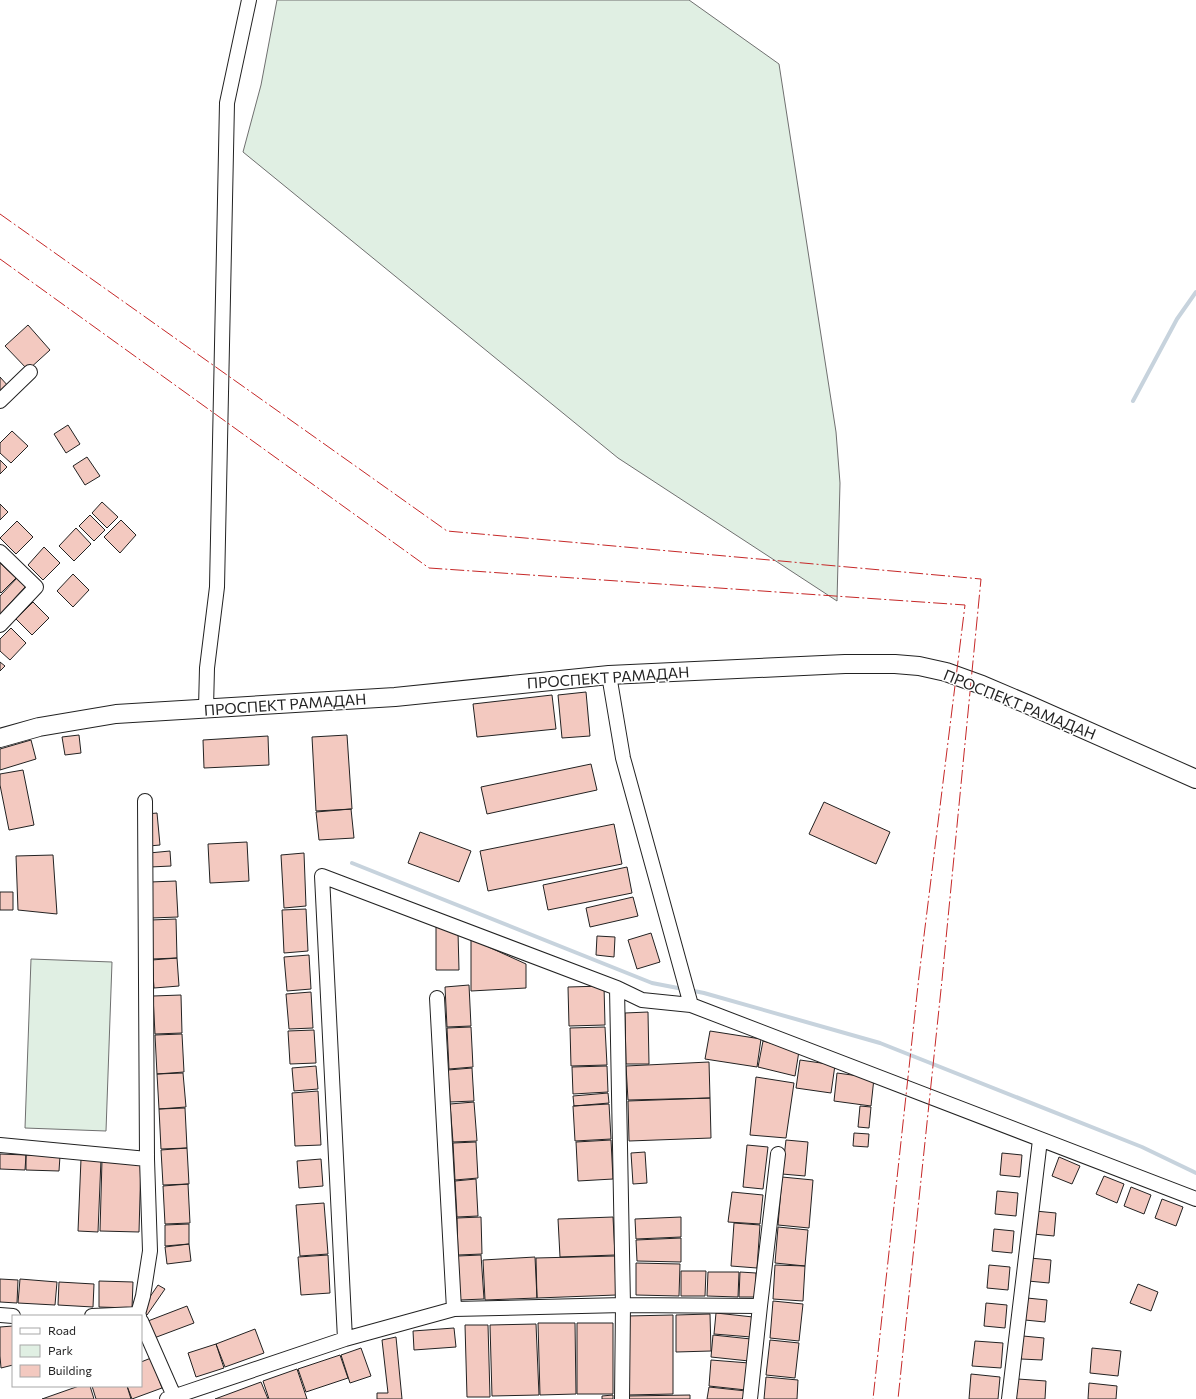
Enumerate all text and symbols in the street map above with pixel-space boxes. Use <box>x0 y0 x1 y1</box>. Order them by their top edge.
street label: ПРОСПЕКТ РАМАДАН <box>526 662 690 692</box>
street label: ПРОСПЕКТ РАМАДАН <box>941 665 1099 743</box>
street label: ПРОСПЕКТ РАМАДАН <box>203 689 367 719</box>
legend <box>12 1315 142 1387</box>
text: Road <box>48 1323 76 1337</box>
text: Park <box>48 1343 74 1357</box>
text: Building <box>48 1363 92 1377</box>

